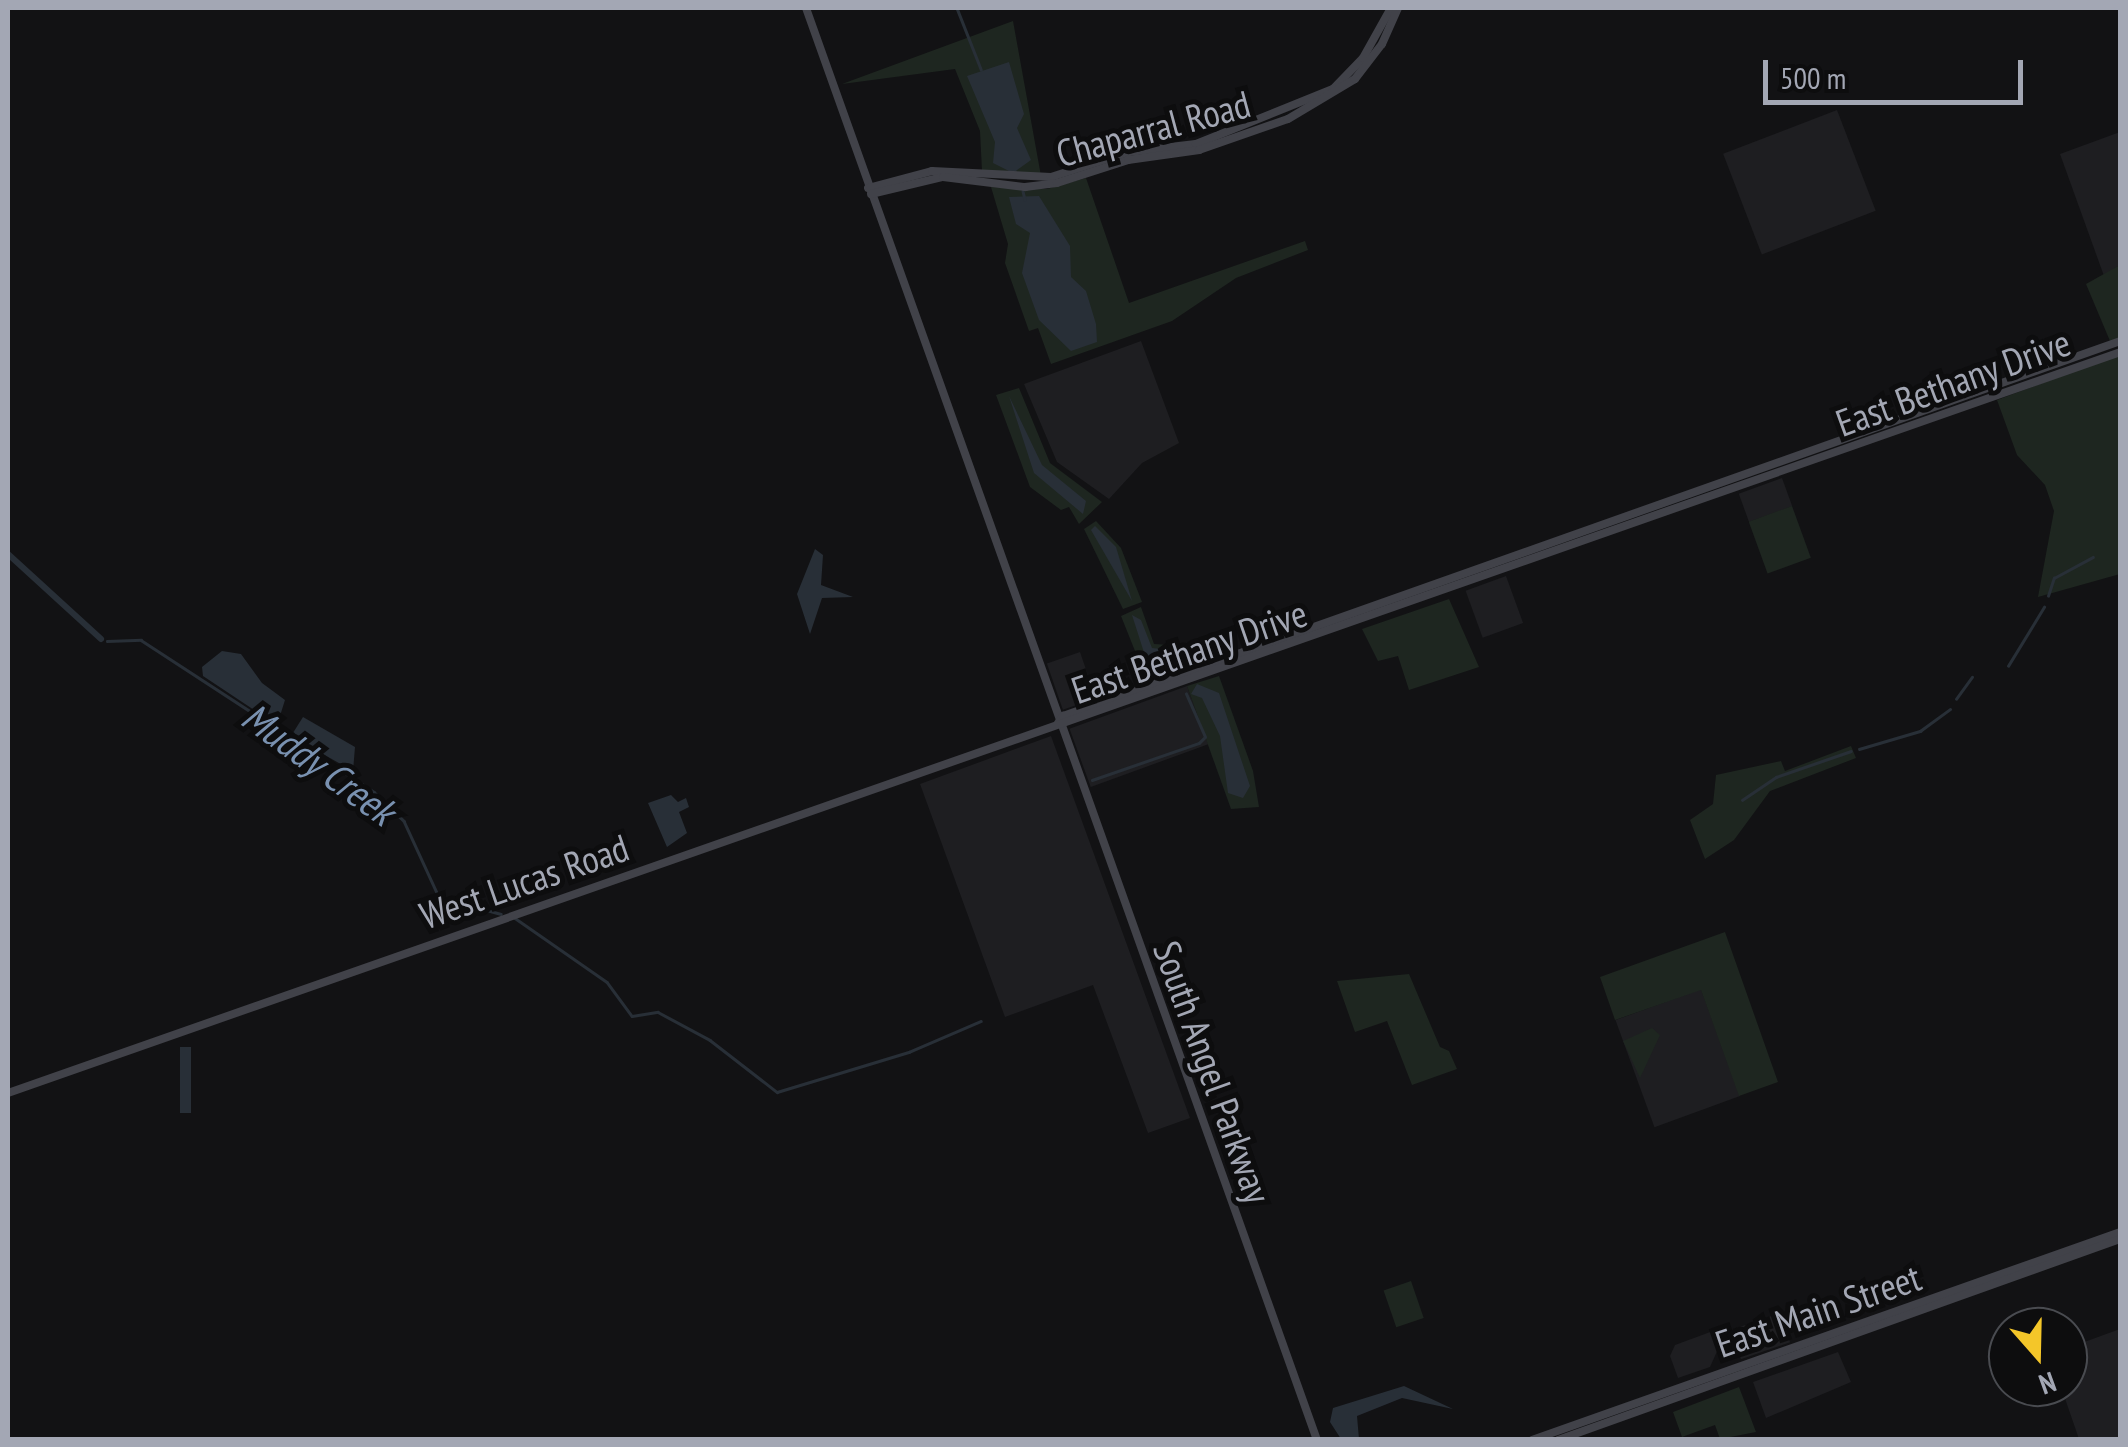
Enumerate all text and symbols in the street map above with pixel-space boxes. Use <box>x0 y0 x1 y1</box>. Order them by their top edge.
scale bar <box>1768 40 2028 102</box>
text: 500 m <box>1780 58 1846 97</box>
street label: Chaparral Road <box>1051 80 1255 176</box>
street label: East Bethany Drive <box>1829 318 2077 446</box>
street label: East Bethany Drive <box>1065 589 1313 713</box>
water label: Muddy Creek <box>233 691 405 835</box>
street label: West Lucas Road <box>414 824 634 938</box>
street label: South Angel Parkway <box>1144 934 1282 1210</box>
street label: East Main Street <box>1709 1254 1927 1366</box>
north arrow <box>1988 1307 2088 1407</box>
text: N <box>2034 1364 2061 1404</box>

